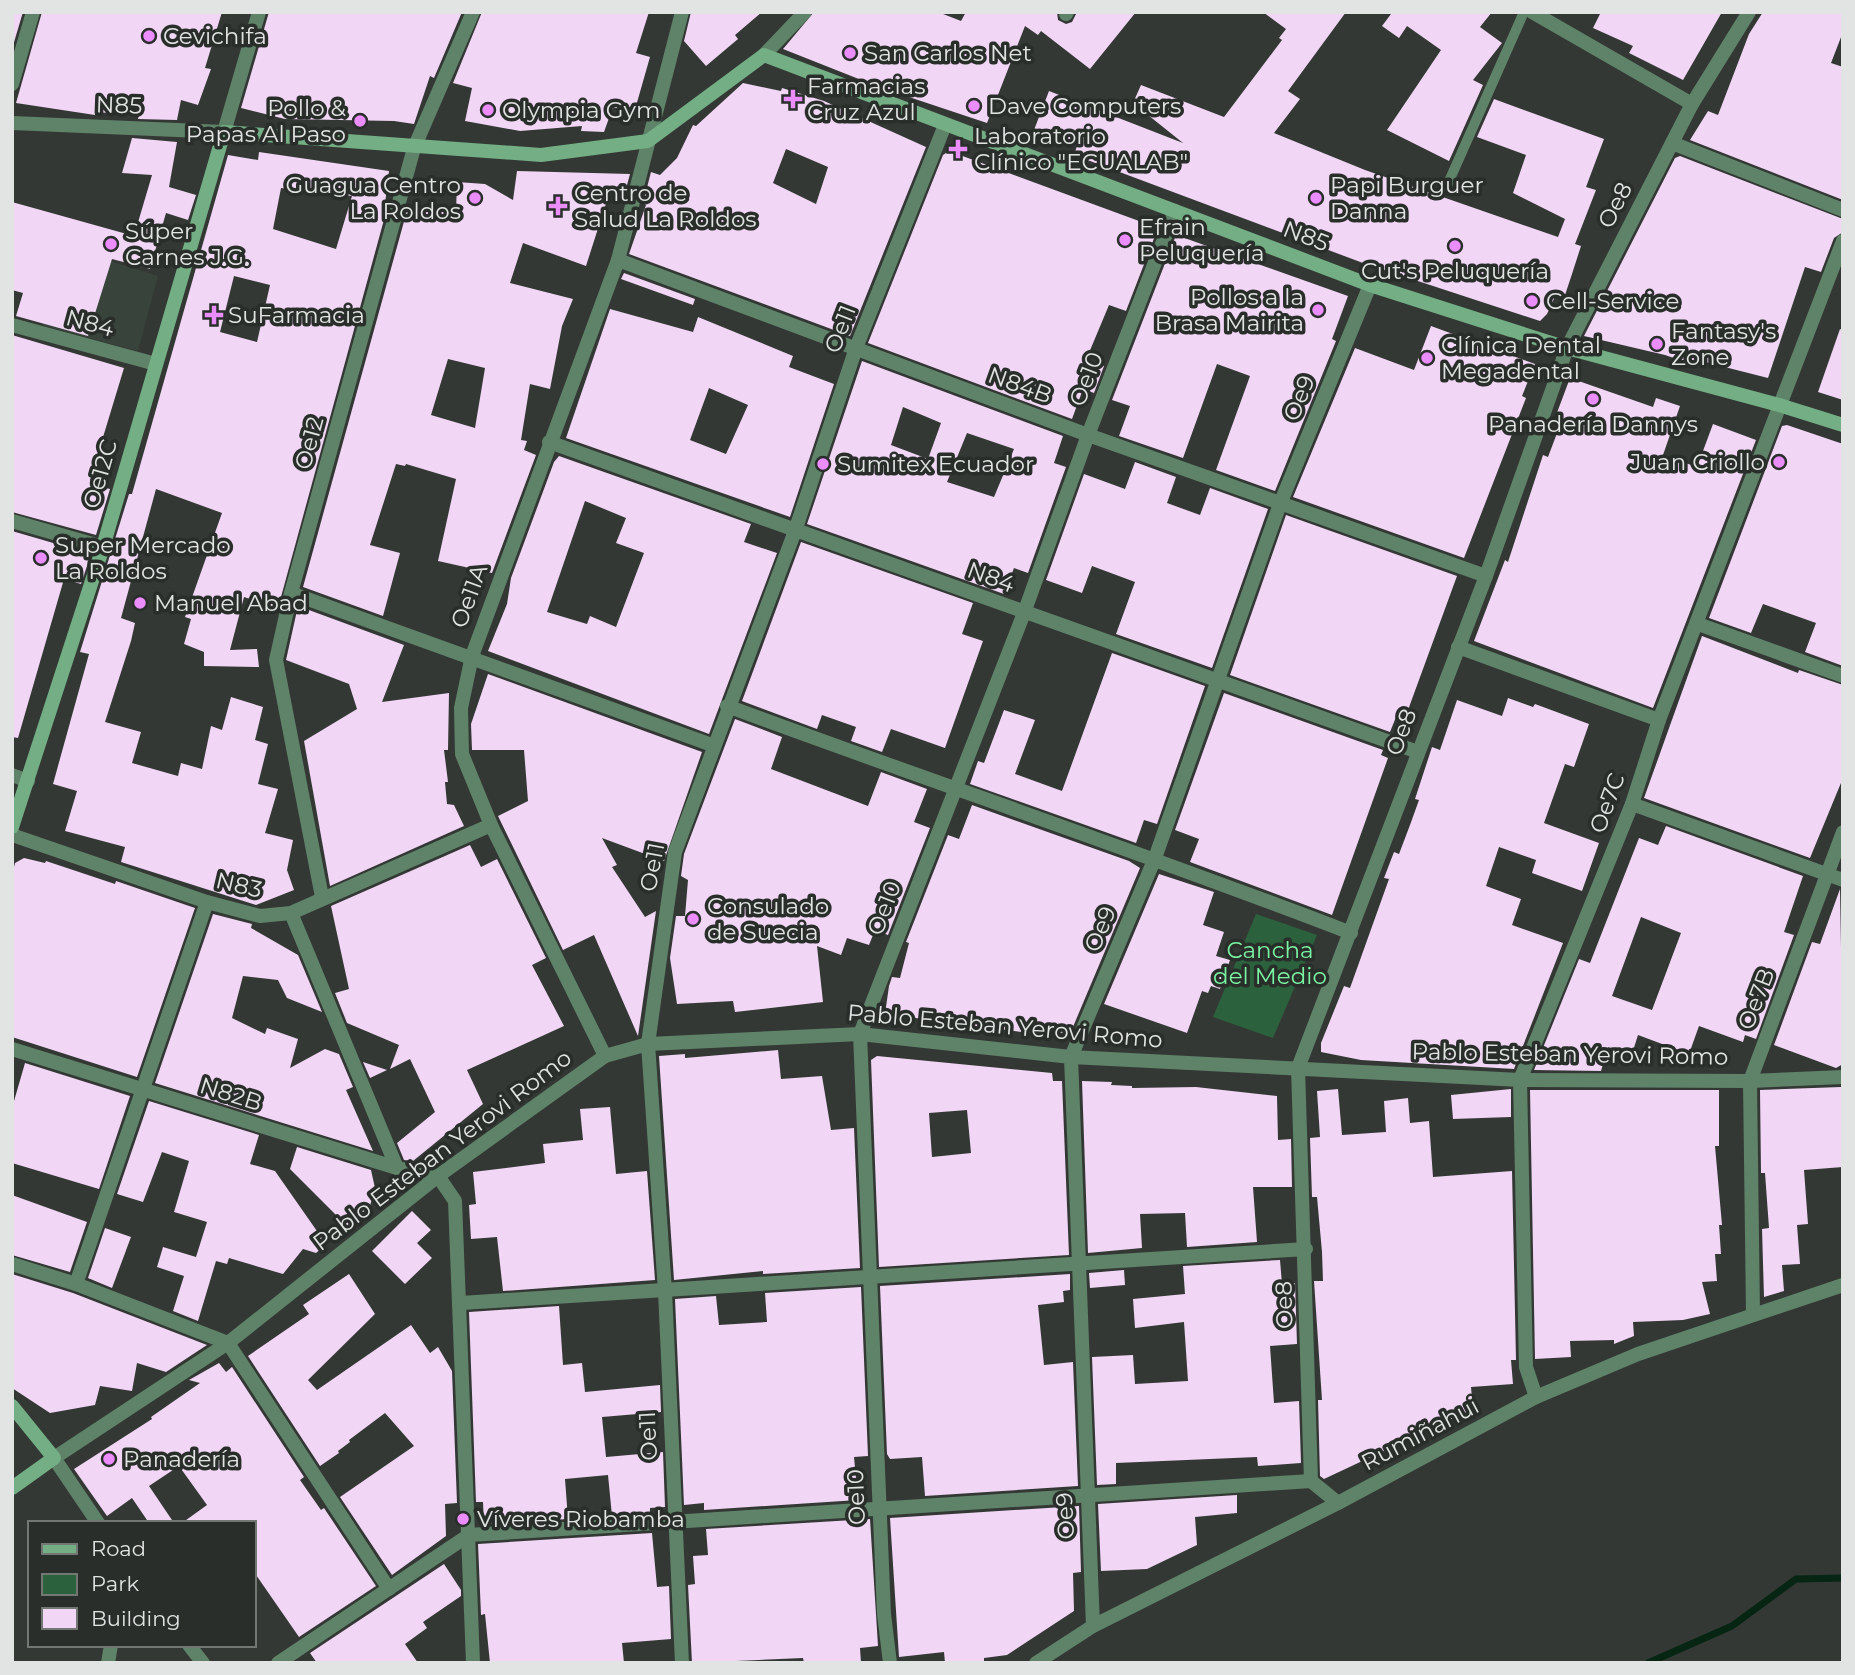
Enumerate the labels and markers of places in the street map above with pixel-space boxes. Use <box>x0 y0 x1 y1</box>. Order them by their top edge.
place label: Cevichifa <box>163 22 267 50</box>
marker: Cevichifa <box>141 28 157 44</box>
place label: San Carlos Net <box>864 39 1032 67</box>
marker: San Carlos Net <box>842 45 858 61</box>
place label: Farmacias Cruz Azul <box>807 72 925 126</box>
marker: Farmacias Cruz Azul <box>785 91 801 107</box>
place label: Dave Computers <box>988 92 1181 120</box>
place label: Pollo & Papas Al Paso <box>186 94 347 148</box>
place label: Olympia Gym <box>502 96 660 124</box>
marker: Dave Computers <box>966 98 982 114</box>
marker: Olympia Gym <box>480 102 496 118</box>
marker: Pollo & Papas Al Paso <box>352 113 368 129</box>
place label: Laboratorio Clínico "ECUALAB" <box>974 122 1188 176</box>
marker: Laboratorio Clínico "ECUALAB" <box>948 139 968 159</box>
place label: Guagua Centro La Roldos <box>285 171 461 225</box>
place label: Papi Burguer Danna <box>1330 171 1484 225</box>
place label: Centro de Salud La Roldos <box>574 179 757 233</box>
marker: Guagua Centro La Roldos <box>467 190 483 206</box>
marker: Papi Burguer Danna <box>1308 190 1324 206</box>
marker: Centro de Salud La Roldos <box>548 196 568 216</box>
place label: Efrain Peluquería <box>1139 213 1265 267</box>
place label: Súper Carnes J.G. <box>125 217 249 271</box>
marker: Efrain Peluquería <box>1117 232 1133 248</box>
marker: Súper Carnes J.G. <box>103 236 119 252</box>
marker: Cut's Peluquería <box>1447 238 1463 254</box>
place label: Cut's Peluquería <box>1361 257 1549 285</box>
place label: Pollos a la Brasa Mairita <box>1155 283 1304 337</box>
place label: Cell-Service <box>1546 287 1679 315</box>
marker: Cell-Service <box>1524 293 1540 309</box>
place label: SuFarmacia <box>228 301 365 329</box>
marker: Pollos a la Brasa Mairita <box>1310 302 1326 318</box>
marker: SuFarmacia <box>206 307 222 323</box>
place label: Fantasy's Zone <box>1671 317 1776 371</box>
place label: Clínica Dental Megadental <box>1441 331 1601 385</box>
marker: Fantasy's Zone <box>1649 336 1665 352</box>
marker: Clínica Dental Megadental <box>1419 350 1435 366</box>
marker: Panadería Dannys <box>1585 391 1601 407</box>
place label: Panadería Dannys <box>1488 410 1698 438</box>
place label: Juan Criollo <box>1629 448 1765 476</box>
place label: Sumitex Ecuador <box>837 450 1034 478</box>
marker: Juan Criollo <box>1771 454 1787 470</box>
marker: Sumitex Ecuador <box>815 456 831 472</box>
place label: Super Mercado La Roldos <box>55 531 231 585</box>
marker: Super Mercado La Roldos <box>33 550 49 566</box>
place label: Manuel Abad <box>154 589 308 617</box>
marker: Manuel Abad <box>132 595 148 611</box>
place label: Consulado de Suecia <box>707 892 829 946</box>
marker: Consulado de Suecia <box>685 911 701 927</box>
place label: Panadería <box>123 1445 240 1473</box>
marker: Panadería <box>101 1451 117 1467</box>
place label: Víveres Riobamba <box>477 1505 685 1533</box>
marker: Víveres Riobamba <box>455 1511 471 1527</box>

